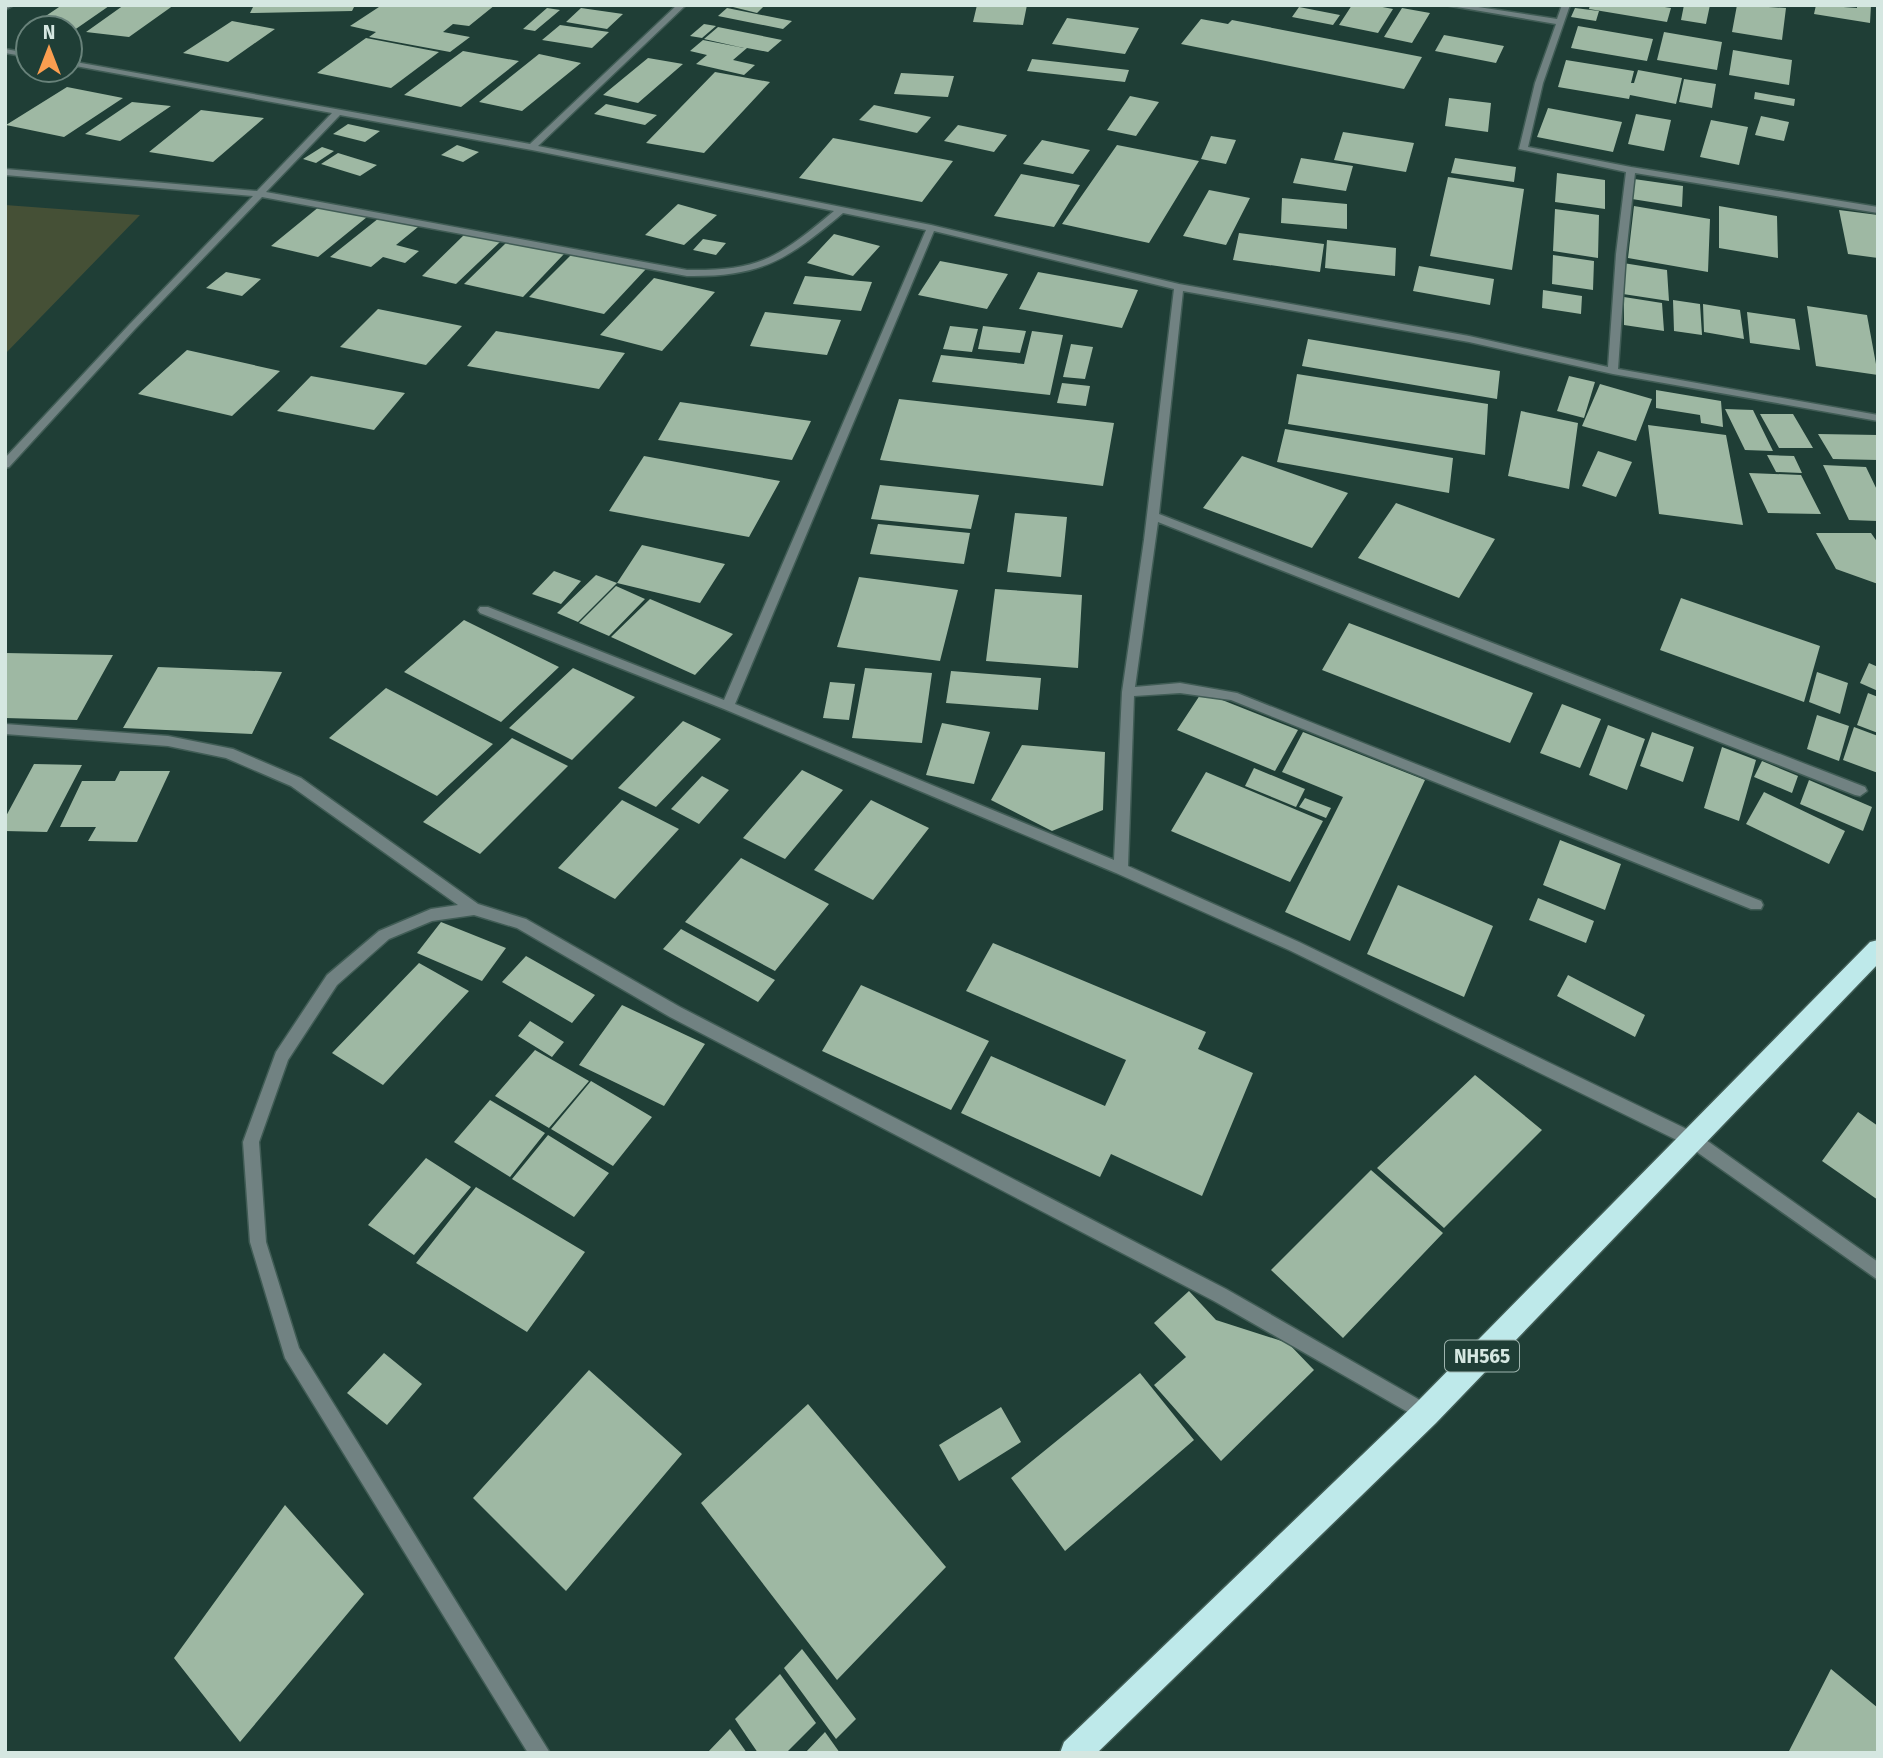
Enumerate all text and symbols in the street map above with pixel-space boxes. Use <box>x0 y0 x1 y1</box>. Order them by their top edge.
north arrow <box>14 14 84 84</box>
text: N <box>43 21 55 44</box>
road number: NH565 <box>1445 1340 1519 1372</box>

